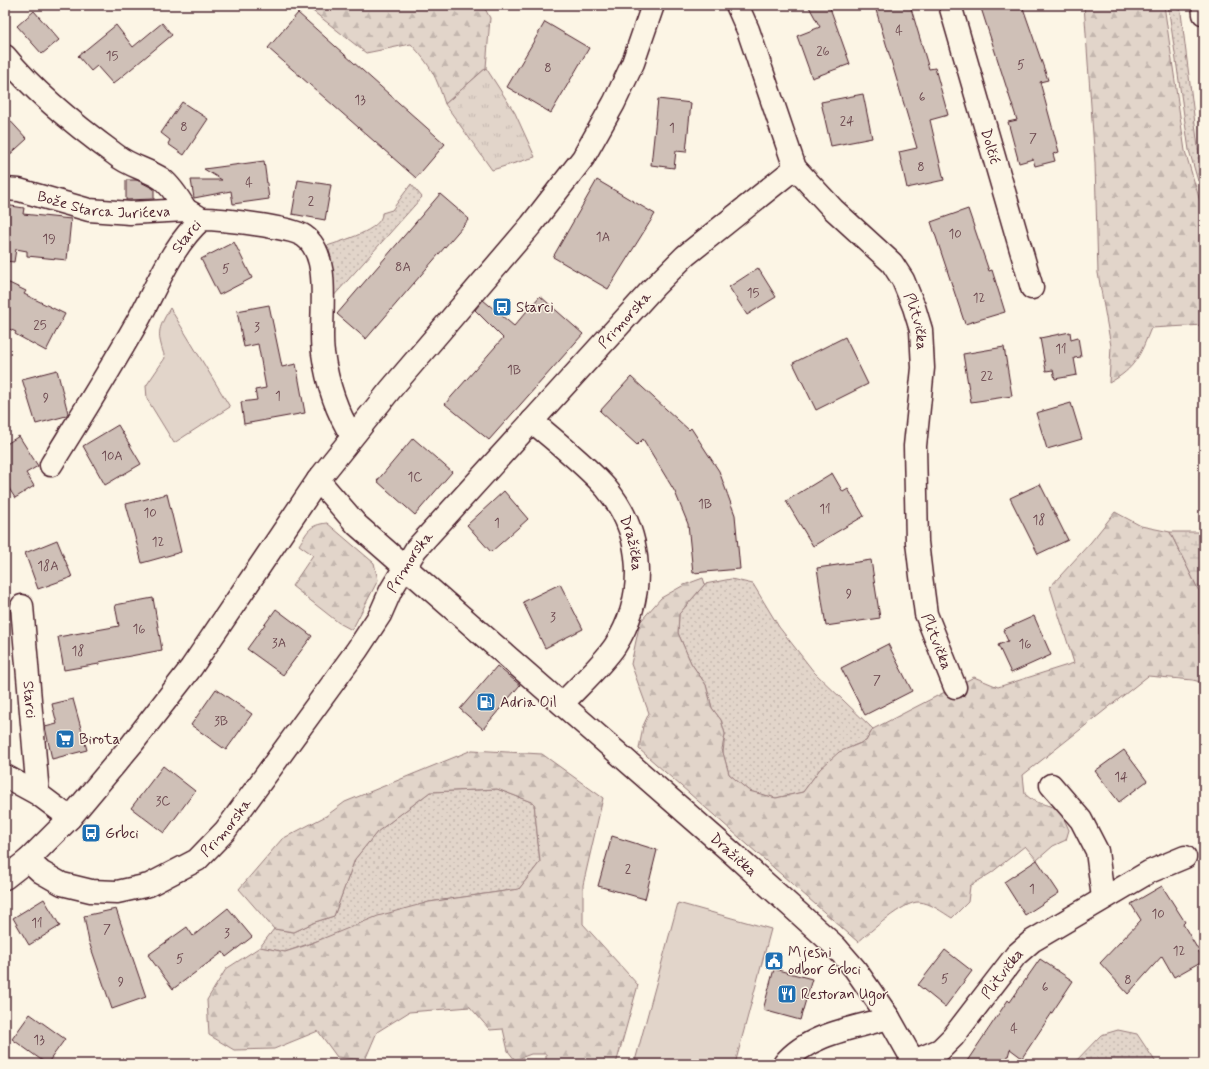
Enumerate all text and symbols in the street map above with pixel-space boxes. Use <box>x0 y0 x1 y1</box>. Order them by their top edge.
house number: 4 <box>895 23 903 40</box>
house number: 26 <box>816 43 830 60</box>
house number: 15 <box>106 48 118 65</box>
house number: 5 <box>1017 57 1025 74</box>
house number: 8 <box>544 60 552 77</box>
house number: 6 <box>919 89 926 106</box>
house number: 13 <box>354 92 366 109</box>
house number: 24 <box>840 113 854 130</box>
house number: 8 <box>180 119 188 136</box>
house number: 1 <box>669 120 675 137</box>
street label: Dolčić <box>975 126 1005 167</box>
house number: 7 <box>1029 130 1037 147</box>
house number: 8 <box>917 159 925 176</box>
house number: 4 <box>245 175 253 192</box>
street label: Bože Starca Jurićeva <box>35 187 171 224</box>
house number: 2 <box>308 193 315 210</box>
street label: Starci <box>167 216 206 257</box>
house number: 10 <box>948 226 962 243</box>
house number: 1A <box>596 229 610 246</box>
house number: 19 <box>42 231 56 248</box>
house number: 8A <box>395 259 411 276</box>
house number: 5 <box>222 261 230 278</box>
house number: 15 <box>747 285 759 302</box>
street label: Primorska <box>594 287 657 353</box>
street label: Plitvička <box>898 290 931 351</box>
house number: 12 <box>973 290 985 307</box>
bus stop icon: Starci <box>491 296 513 318</box>
place label: Starci <box>516 298 554 318</box>
house number: 25 <box>33 317 47 334</box>
house number: 3 <box>254 319 260 336</box>
house number: 11 <box>1055 341 1067 358</box>
house number: 1B <box>507 362 521 379</box>
house number: 22 <box>980 368 994 385</box>
house number: 1 <box>275 388 281 405</box>
house number: 9 <box>43 390 49 407</box>
house number: 10A <box>101 448 123 465</box>
house number: 1C <box>407 469 423 486</box>
house number: 1B <box>698 496 712 513</box>
house number: 11 <box>819 501 831 518</box>
house number: 10 <box>143 505 157 522</box>
house number: 18 <box>1033 512 1045 529</box>
street label: Dražička <box>614 513 646 572</box>
house number: 1 <box>494 515 500 532</box>
street label: Primorska <box>383 527 439 597</box>
house number: 12 <box>152 534 164 551</box>
house number: 18A <box>37 558 59 575</box>
house number: 9 <box>846 586 852 603</box>
house number: 3 <box>550 609 556 626</box>
street label: Plitvička <box>916 611 956 673</box>
house number: 16 <box>132 621 146 638</box>
house number: 3A <box>272 635 286 652</box>
house number: 16 <box>1018 636 1032 653</box>
house number: 18 <box>72 643 84 660</box>
house number: 7 <box>873 672 881 689</box>
street label: Starci <box>17 680 41 719</box>
fuel station icon: Adria Oil <box>475 691 497 713</box>
place label: Adria Oil <box>500 693 557 713</box>
house number: 3B <box>214 713 228 730</box>
supermarket icon: Birota <box>54 728 76 750</box>
place label: Birota <box>79 730 120 750</box>
house number: 14 <box>1114 769 1128 786</box>
house number: 3C <box>155 793 171 810</box>
street label: Primorska <box>196 794 257 862</box>
bus stop icon: Grbci <box>80 822 102 844</box>
place label: Grbci <box>105 824 139 844</box>
street label: Dražička <box>705 829 761 882</box>
house number: 2 <box>625 861 632 878</box>
house number: 1 <box>1029 881 1035 898</box>
house number: 10 <box>1151 906 1165 923</box>
house number: 11 <box>31 915 43 932</box>
house number: 7 <box>103 921 111 938</box>
house number: 3 <box>224 925 230 942</box>
place label: Mjesni odbor Grbci <box>788 943 861 980</box>
house number: 12 <box>1173 943 1185 960</box>
street label: Plitvička <box>977 944 1028 1003</box>
public building icon: Mjesni odbor Grbci <box>763 950 785 972</box>
house number: 5 <box>176 951 184 968</box>
house number: 5 <box>941 971 949 988</box>
house number: 8 <box>1124 972 1132 989</box>
house number: 9 <box>118 974 124 991</box>
house number: 6 <box>1042 979 1049 996</box>
restaurant icon: Restoran Ugor <box>776 983 798 1005</box>
place label: Restoran Ugor <box>801 985 889 1006</box>
house number: 4 <box>1010 1021 1018 1038</box>
house number: 13 <box>33 1032 45 1049</box>

